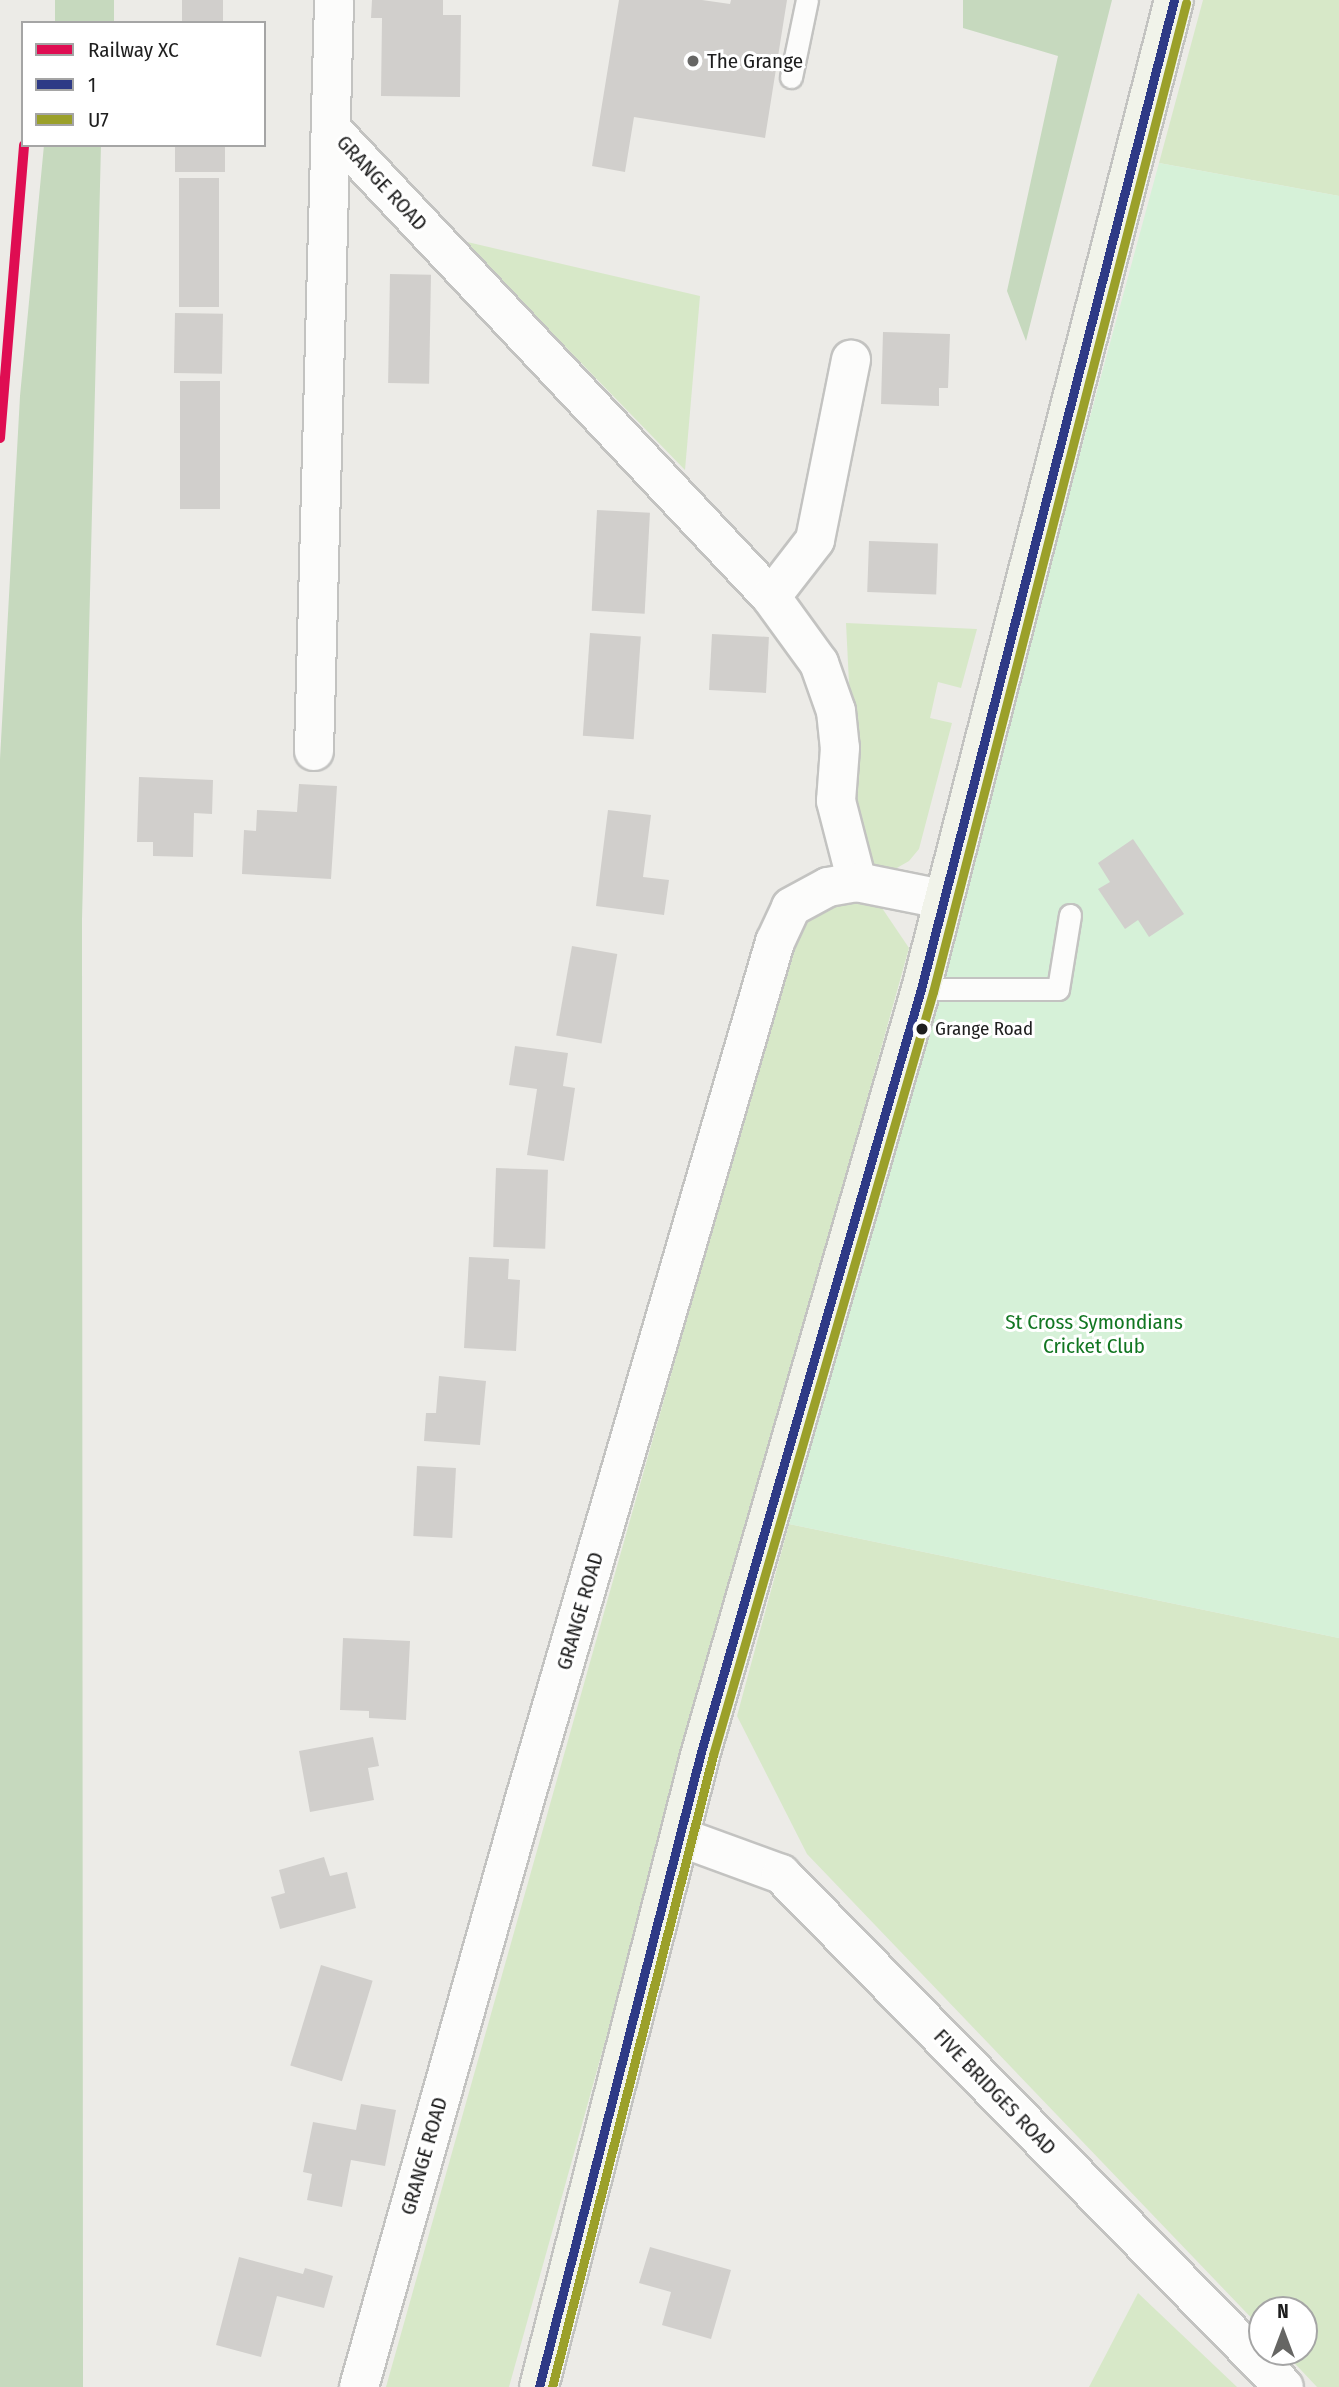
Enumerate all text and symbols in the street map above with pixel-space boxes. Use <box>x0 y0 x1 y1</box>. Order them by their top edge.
legend <box>21 21 266 147</box>
text: Railway XC <box>88 37 179 63</box>
place label: The Grange <box>707 48 803 74</box>
marker: The Grange <box>685 53 701 69</box>
text: 1 <box>88 72 96 98</box>
text: U7 <box>88 107 109 133</box>
street label: GRANGE ROAD <box>331 130 433 236</box>
place label: Grange Road <box>935 1018 1033 1040</box>
marker: Grange Road <box>915 1022 929 1036</box>
park label: St Cross Symondians Cricket Club <box>1005 1309 1183 1359</box>
street label: GRANGE ROAD <box>551 1549 609 1673</box>
street label: FIVE BRIDGES ROAD <box>929 2024 1061 2160</box>
street label: GRANGE ROAD <box>395 2094 453 2218</box>
north arrow <box>1248 2296 1318 2366</box>
text: N <box>1277 2300 1289 2323</box>

